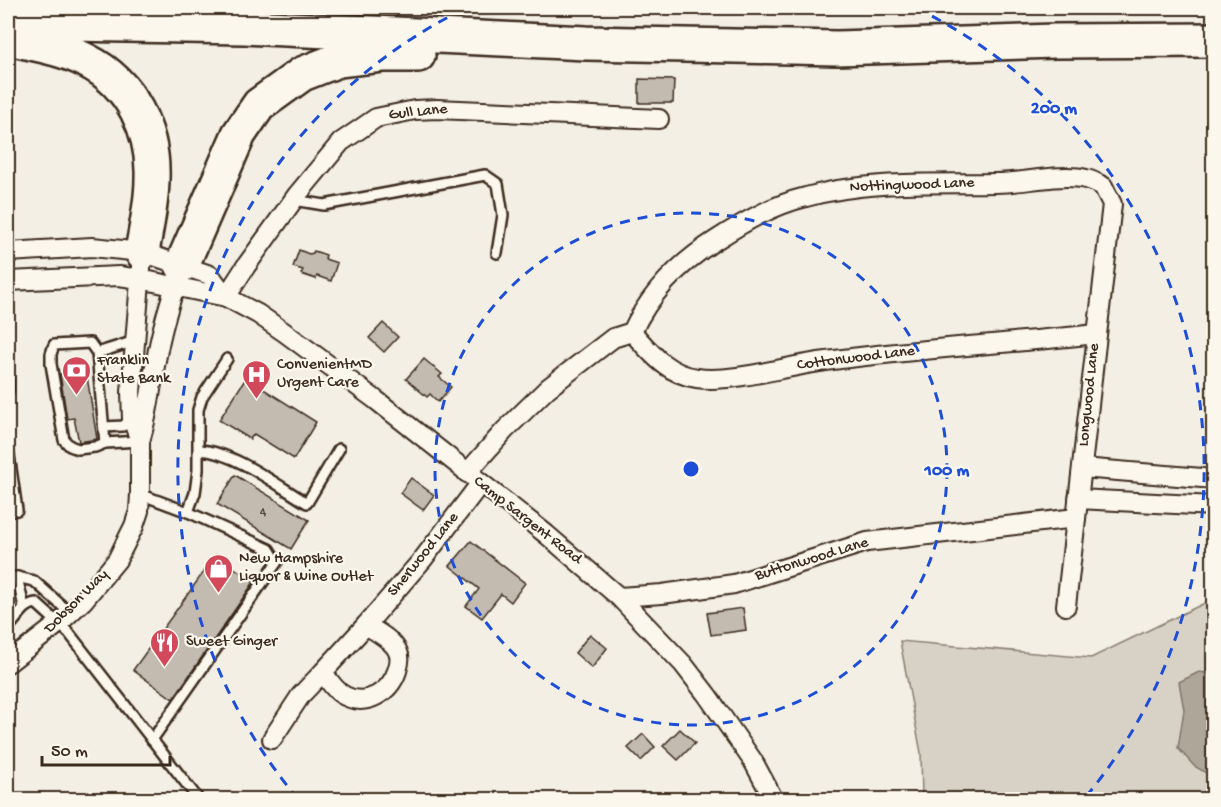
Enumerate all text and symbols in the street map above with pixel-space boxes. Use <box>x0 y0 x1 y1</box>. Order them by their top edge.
text: 200 m <box>1031 99 1077 120</box>
street label: Gull Lane <box>388 100 449 126</box>
street label: Nottingwood Lane <box>849 174 975 198</box>
street label: Cottonwood Lane <box>796 342 917 376</box>
street label: Longwood Lane <box>1075 342 1105 448</box>
place label: Franklin State Bank <box>96 352 172 389</box>
bank icon: Franklin State Bank <box>60 354 92 396</box>
place label: ConvenientMD Urgent Care <box>277 356 372 393</box>
hospital icon: ConvenientMD Urgent Care <box>240 358 272 400</box>
centre of rings <box>681 459 701 479</box>
text: 100 m <box>924 461 970 482</box>
street label: Camp Sargent Road <box>469 473 586 570</box>
house number: 4 <box>260 504 267 521</box>
street label: Sherwood Lane <box>384 509 464 601</box>
street label: Buttonwood Lane <box>752 534 872 587</box>
place label: New Hampshire Liquor & Wine Outlet <box>239 550 375 587</box>
shop icon: New Hampshire Liquor & Wine Outlet <box>202 552 234 594</box>
street label: Dobson Way <box>40 566 113 639</box>
restaurant icon: Sweet Ginger <box>149 626 181 668</box>
place label: Sweet Ginger <box>186 633 278 652</box>
scale bar <box>42 729 170 767</box>
text: 50 m <box>51 742 88 763</box>

